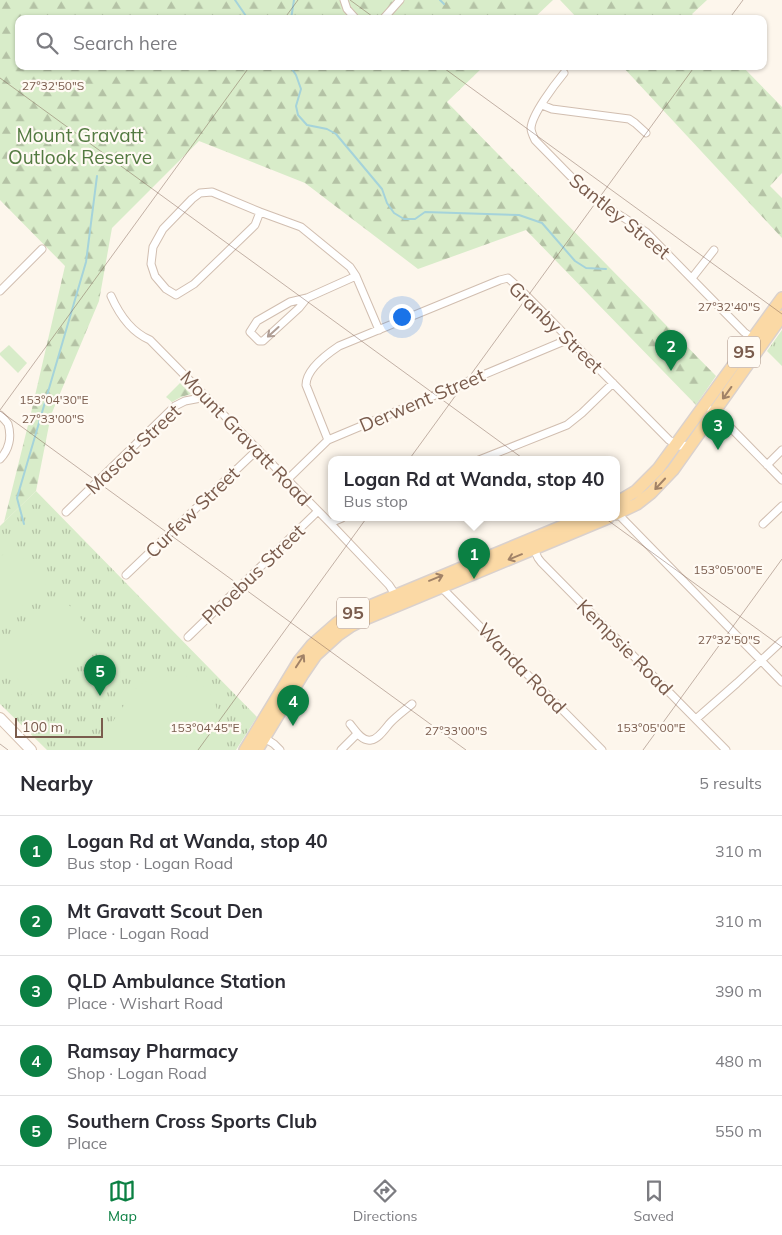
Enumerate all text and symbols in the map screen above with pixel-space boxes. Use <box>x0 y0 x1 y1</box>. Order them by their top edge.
search box <box>15 15 767 70</box>
icon: search <box>33 29 61 57</box>
text: Search here <box>73 31 177 55</box>
text: 27°32'50"S <box>22 78 84 93</box>
park label: Mount Gravatt Outlook Reserve <box>8 123 152 169</box>
street label: Santley Street <box>565 168 676 264</box>
street label: Granby Street <box>504 276 608 378</box>
text: 27°32'40"S <box>698 299 760 314</box>
your location <box>389 304 415 330</box>
one-way arrow <box>266 326 279 338</box>
pin: 2 <box>655 330 687 371</box>
road number: 95 <box>728 337 760 368</box>
street label: Derwent Street <box>356 363 489 437</box>
street label: Mount Gravatt Road <box>175 365 317 511</box>
one-way arrow <box>722 385 732 399</box>
text: 153°04'30"E <box>19 392 89 407</box>
street label: Mascot Street <box>80 399 186 499</box>
pin: 3 <box>702 409 734 450</box>
text: 27°33'00"S <box>22 411 84 426</box>
popup <box>328 456 620 521</box>
street label: Curfew Street <box>140 461 244 563</box>
text: Logan Rd at Wanda, stop 40 <box>344 467 604 491</box>
one-way arrow <box>654 478 666 490</box>
text: Bus stop <box>344 491 408 511</box>
street label: Phoebus Street <box>196 519 310 629</box>
pin: 1 <box>458 538 490 579</box>
one-way arrow <box>508 552 523 562</box>
text: 153°05'00"E <box>693 562 763 577</box>
one-way arrow <box>428 573 443 583</box>
street label: Kempsie Road <box>572 594 678 700</box>
road number: 95 <box>337 598 369 628</box>
street label: Wanda Road <box>473 618 571 718</box>
text: 27°32'50"S <box>698 632 760 647</box>
pin: 5 <box>84 655 116 696</box>
one-way arrow <box>295 655 305 669</box>
pin: 4 <box>277 685 309 726</box>
scale bar <box>15 715 102 738</box>
text: 100 m <box>22 718 63 736</box>
text: 153°04'45"E <box>170 720 240 735</box>
text: 153°05'00"E <box>616 720 686 735</box>
text: 27°33'00"S <box>425 723 487 738</box>
text: Nearby <box>20 770 93 796</box>
text: 5 results <box>699 773 762 793</box>
text: Logan Rd at Wanda, stop 40 <box>67 829 328 853</box>
text: 1 <box>31 841 41 861</box>
text: 310 m <box>715 841 762 861</box>
text: Bus stop · Logan Road <box>67 853 233 873</box>
text: Mt Gravatt Scout Den <box>67 899 263 923</box>
text: 2 <box>31 911 41 931</box>
text: 310 m <box>715 911 762 931</box>
text: Place · Logan Road <box>67 923 209 943</box>
text: QLD Ambulance Station <box>67 969 286 993</box>
text: 3 <box>31 981 41 1001</box>
text: 390 m <box>715 981 762 1001</box>
text: Place · Wishart Road <box>67 993 223 1013</box>
text: Ramsay Pharmacy <box>67 1039 238 1063</box>
text: 4 <box>31 1051 41 1071</box>
text: 480 m <box>715 1051 762 1071</box>
text: Shop · Logan Road <box>67 1063 207 1083</box>
text: Southern Cross Sports Club <box>67 1109 317 1133</box>
text: 5 <box>31 1121 41 1141</box>
text: 550 m <box>715 1121 762 1141</box>
text: Place <box>67 1133 107 1153</box>
tab: Map <box>108 1177 137 1225</box>
tab: Directions <box>353 1177 418 1225</box>
tab: Saved <box>634 1177 674 1225</box>

